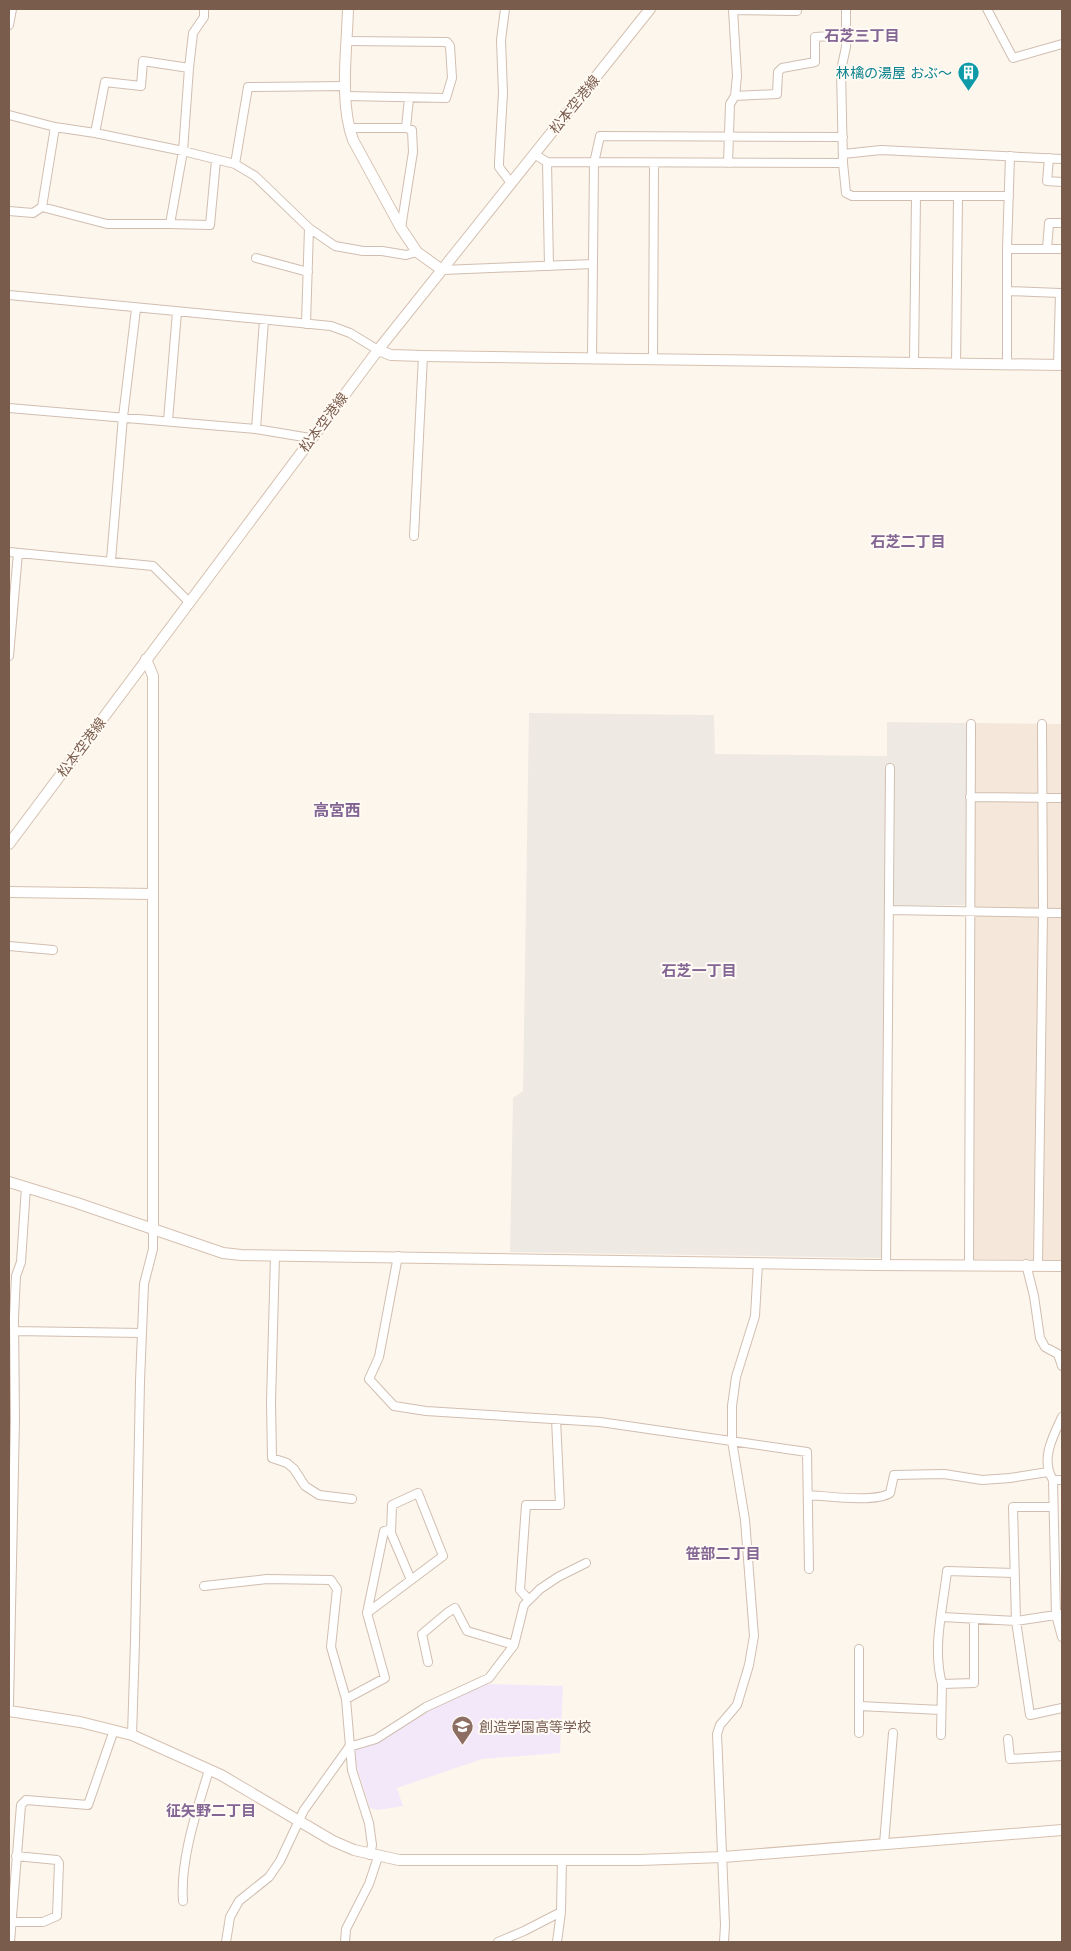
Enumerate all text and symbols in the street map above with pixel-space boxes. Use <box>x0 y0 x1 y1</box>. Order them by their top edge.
district label: 石芝三丁目 <box>824 26 900 45</box>
building icon: 林檎の湯屋 おぶ～ <box>956 60 980 91</box>
place label: 林檎の湯屋 おぶ～ <box>836 64 952 81</box>
street label: 松本空港線 <box>545 71 603 137</box>
street label: 松本空港線 <box>295 389 351 455</box>
district label: 石芝二丁目 <box>870 532 946 551</box>
street label: 松本空港線 <box>53 714 109 780</box>
district label: 高宮西 <box>313 800 361 820</box>
district label: 石芝一丁目 <box>661 961 737 980</box>
district label: 笹部二丁目 <box>685 1544 761 1563</box>
school or university icon: 創造学園高等学校 <box>451 1714 475 1745</box>
place label: 創造学園高等学校 <box>479 1718 591 1735</box>
district label: 征矢野二丁目 <box>166 1801 256 1820</box>

